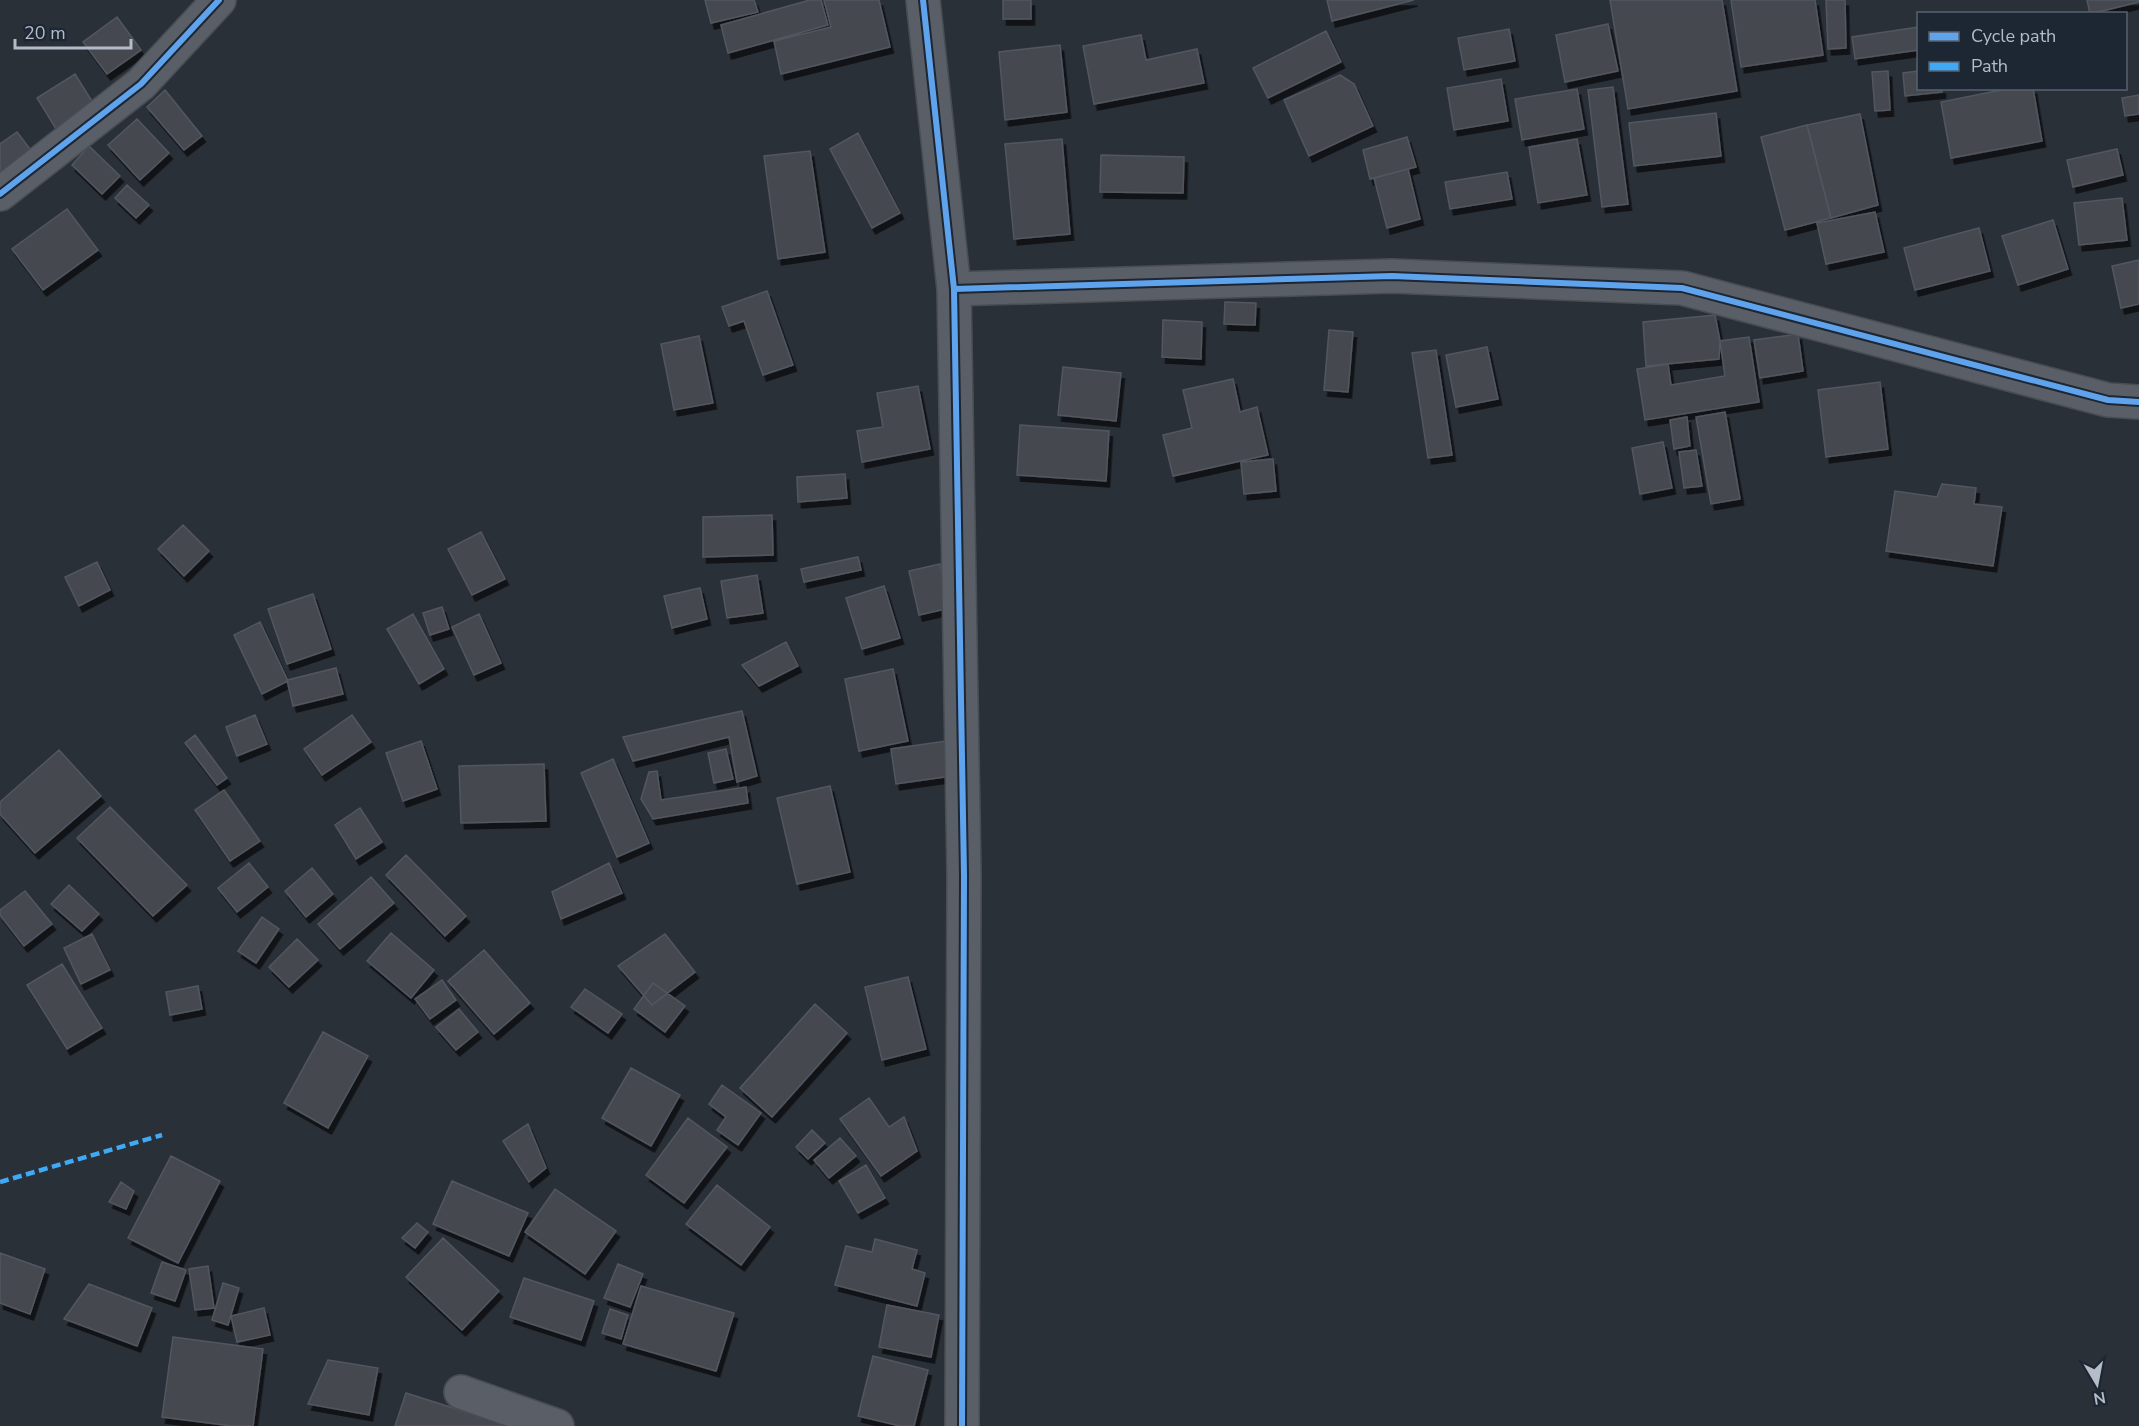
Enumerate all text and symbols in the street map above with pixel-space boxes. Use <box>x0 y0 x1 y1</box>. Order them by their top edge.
scale bar <box>15 12 130 50</box>
legend <box>1917 12 2127 90</box>
text: 20 m <box>24 21 66 45</box>
text: Cycle path <box>1971 24 2056 48</box>
text: Path <box>1971 54 2008 78</box>
north arrow <box>2067 1354 2127 1414</box>
text: N <box>2092 1386 2107 1410</box>

